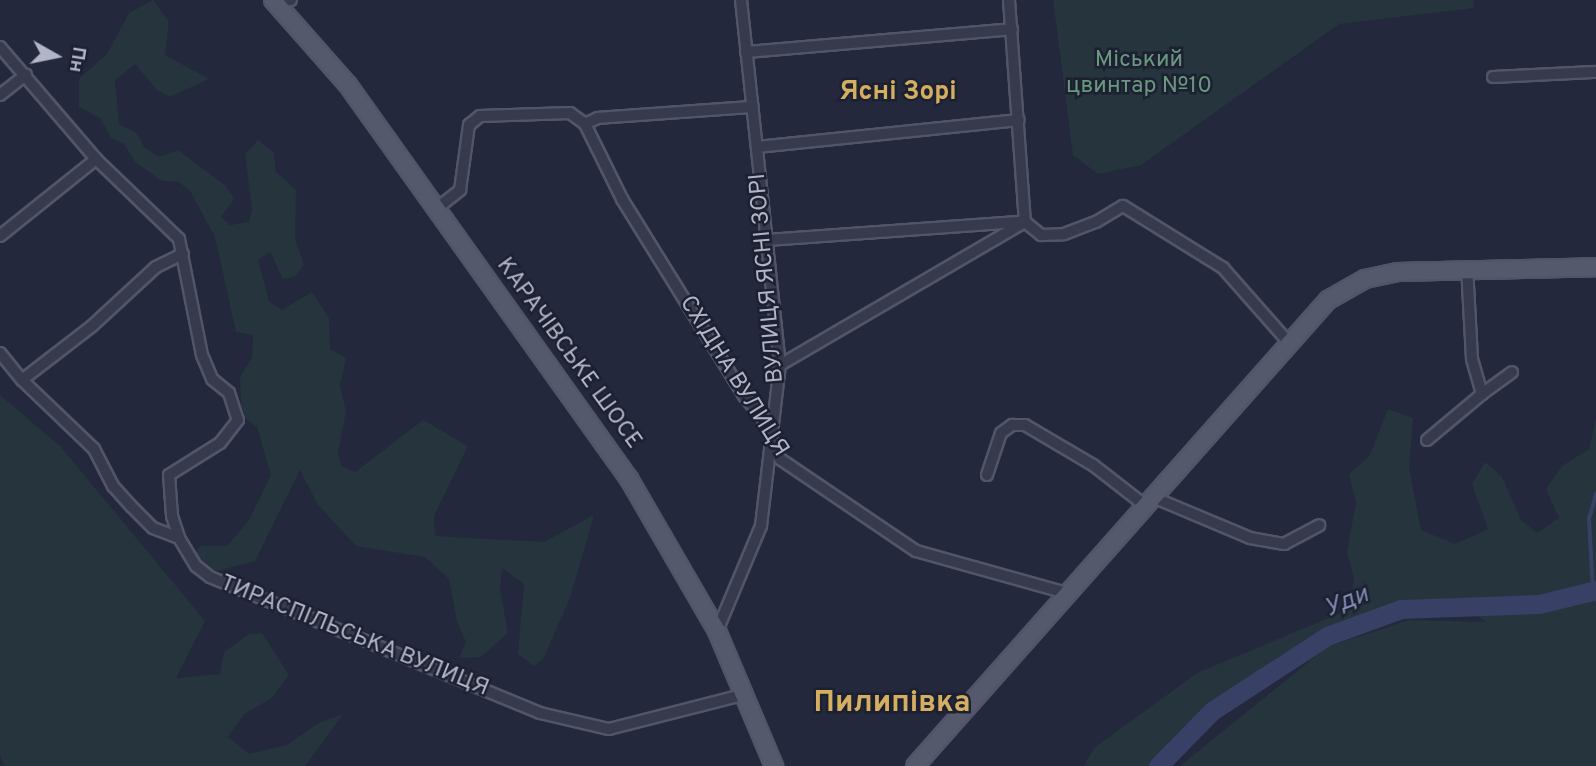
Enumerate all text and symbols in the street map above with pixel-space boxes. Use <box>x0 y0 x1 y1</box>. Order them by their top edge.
north arrow <box>21 21 91 91</box>
text: Пн <box>63 45 91 74</box>
park label: Міський цвинтар №10 <box>1066 47 1212 101</box>
district label: Ясні Зорі <box>839 77 957 109</box>
street label: ВУЛИЦЯ ЯСНІ ЗОРІ <box>745 172 791 384</box>
street label: КАРАЧІВСЬКЕ ШОСЕ <box>489 253 647 455</box>
street label: СХІДНА ВУЛИЦЯ <box>672 291 794 463</box>
street label: ТИРАСПІЛЬСЬКА ВУЛИЦЯ <box>215 570 493 704</box>
water label: Уди <box>1321 582 1373 624</box>
district label: Пилипівка <box>814 686 970 722</box>

